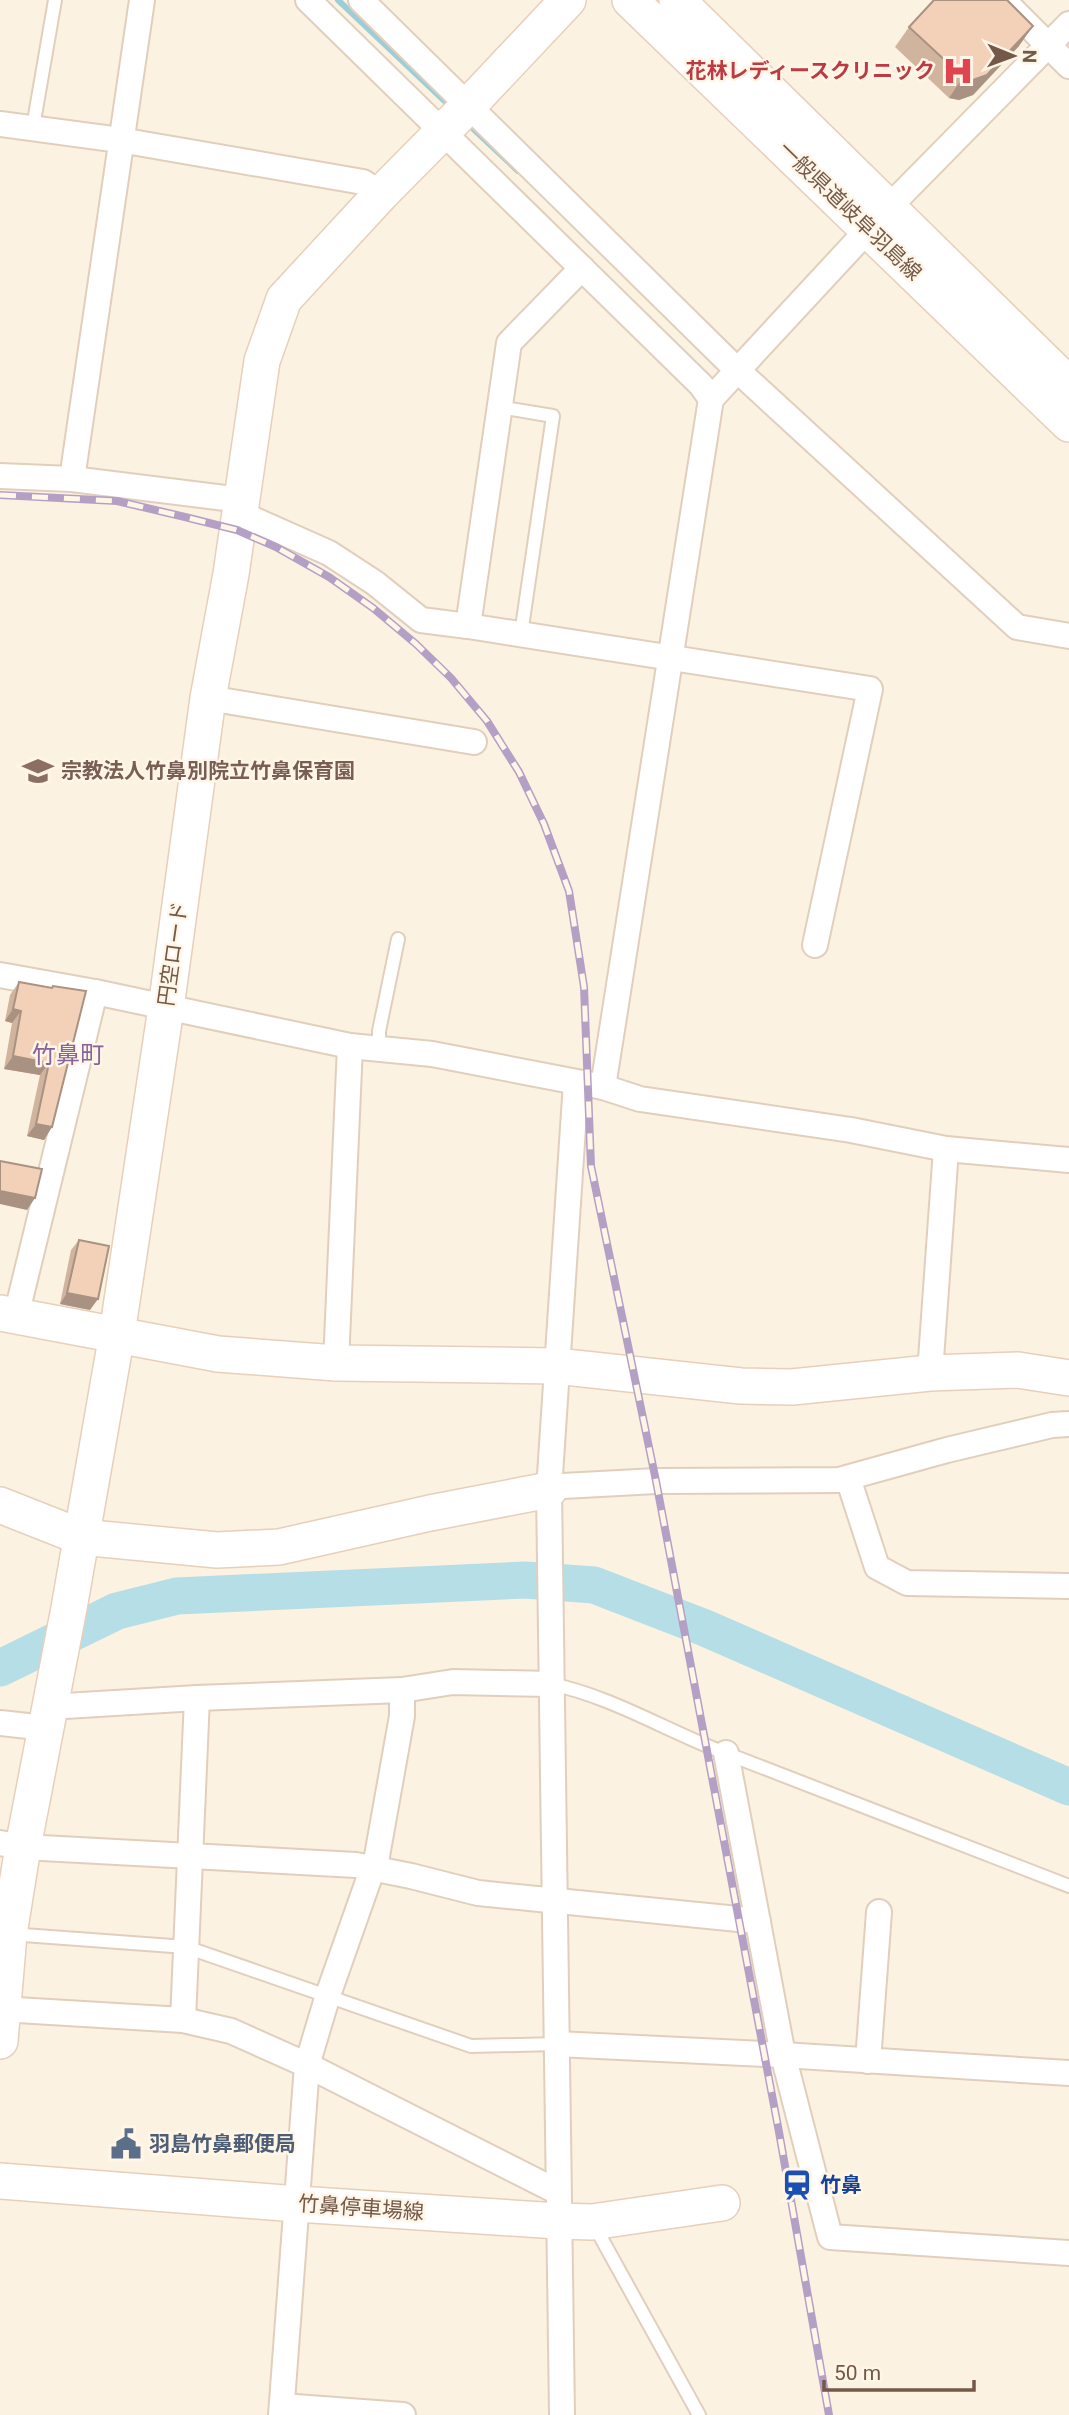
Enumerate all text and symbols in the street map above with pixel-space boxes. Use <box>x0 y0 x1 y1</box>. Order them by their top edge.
north arrow <box>978 21 1048 91</box>
text: N <box>1018 49 1041 63</box>
hospital icon: 花林レディースクリニック <box>941 54 975 88</box>
place label: 花林レディースクリニック <box>686 59 935 83</box>
street label: 一般県道岐阜羽島線 <box>774 137 926 285</box>
school or university icon: 宗教法人竹鼻別院立竹鼻保育園 <box>21 754 55 788</box>
place label: 宗教法人竹鼻別院立竹鼻保育園 <box>61 759 355 783</box>
street label: 円空ロード <box>154 900 192 1008</box>
district label: 竹鼻町 <box>32 1041 104 1069</box>
public building icon: 羽島竹鼻郵便局 <box>109 2127 143 2161</box>
place label: 羽島竹鼻郵便局 <box>149 2132 296 2156</box>
station icon: 竹鼻 <box>780 2168 814 2202</box>
place label: 竹鼻 <box>820 2173 862 2197</box>
street label: 竹鼻停車場線 <box>297 2192 425 2224</box>
scale bar <box>824 2348 974 2392</box>
text: 50 m <box>834 2361 881 2385</box>

